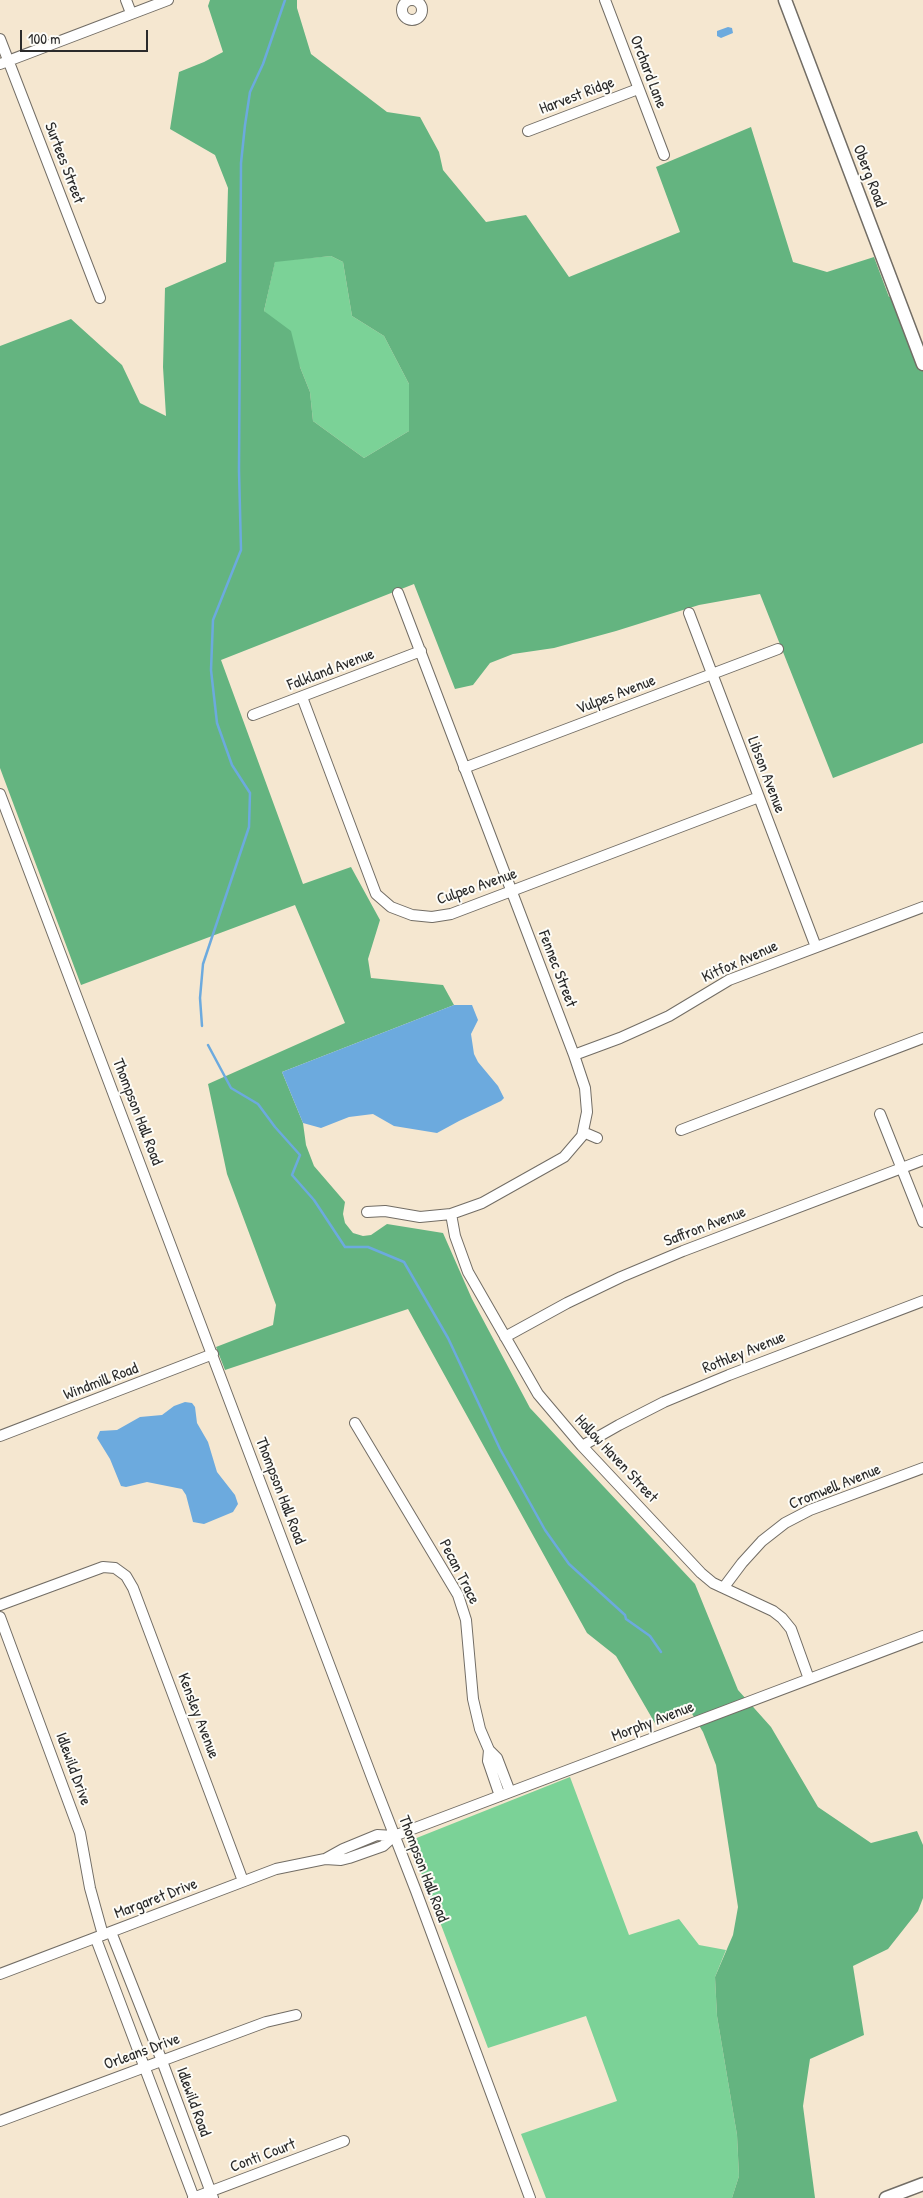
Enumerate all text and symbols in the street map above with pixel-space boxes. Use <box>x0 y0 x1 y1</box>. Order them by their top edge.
scale bar <box>22 20 150 52</box>
text: 100 m <box>28 28 61 49</box>
street label: Orchard Lane <box>625 33 671 111</box>
street label: Harvest Ridge <box>537 73 617 119</box>
street label: Surtees Street <box>40 120 88 206</box>
street label: Oberg Road <box>848 142 890 210</box>
street label: Falkland Avenue <box>285 645 377 695</box>
street label: Vulpes Avenue <box>574 671 658 719</box>
street label: Libson Avenue <box>743 734 789 816</box>
street label: Culpeo Avenue <box>434 864 520 910</box>
street label: Fennec Street <box>534 928 580 1010</box>
street label: Kitfox Avenue <box>699 937 781 987</box>
street label: Thompson Hall Road <box>108 1056 166 1168</box>
street label: Saffron Avenue <box>661 1203 749 1251</box>
street label: Rothley Avenue <box>700 1328 788 1378</box>
street label: Windmill Road <box>61 1359 141 1405</box>
street label: Hollow Haven Street <box>570 1411 662 1507</box>
street label: Thompson Hall Road <box>251 1435 309 1547</box>
street label: Cromwell Avenue <box>786 1460 884 1514</box>
street label: Pecan Trace <box>435 1536 483 1608</box>
street label: Kensley Avenue <box>173 1671 223 1761</box>
street label: Morphy Avenue <box>609 1697 697 1747</box>
street label: Idlewild Drive <box>51 1730 95 1808</box>
street label: Thompson Hall Road <box>394 1813 452 1925</box>
street label: Margaret Drive <box>112 1874 200 1924</box>
street label: Orleans Drive <box>102 2029 182 2075</box>
street label: Idlewild Road <box>172 2065 214 2139</box>
street label: Conti Court <box>228 2135 298 2177</box>

